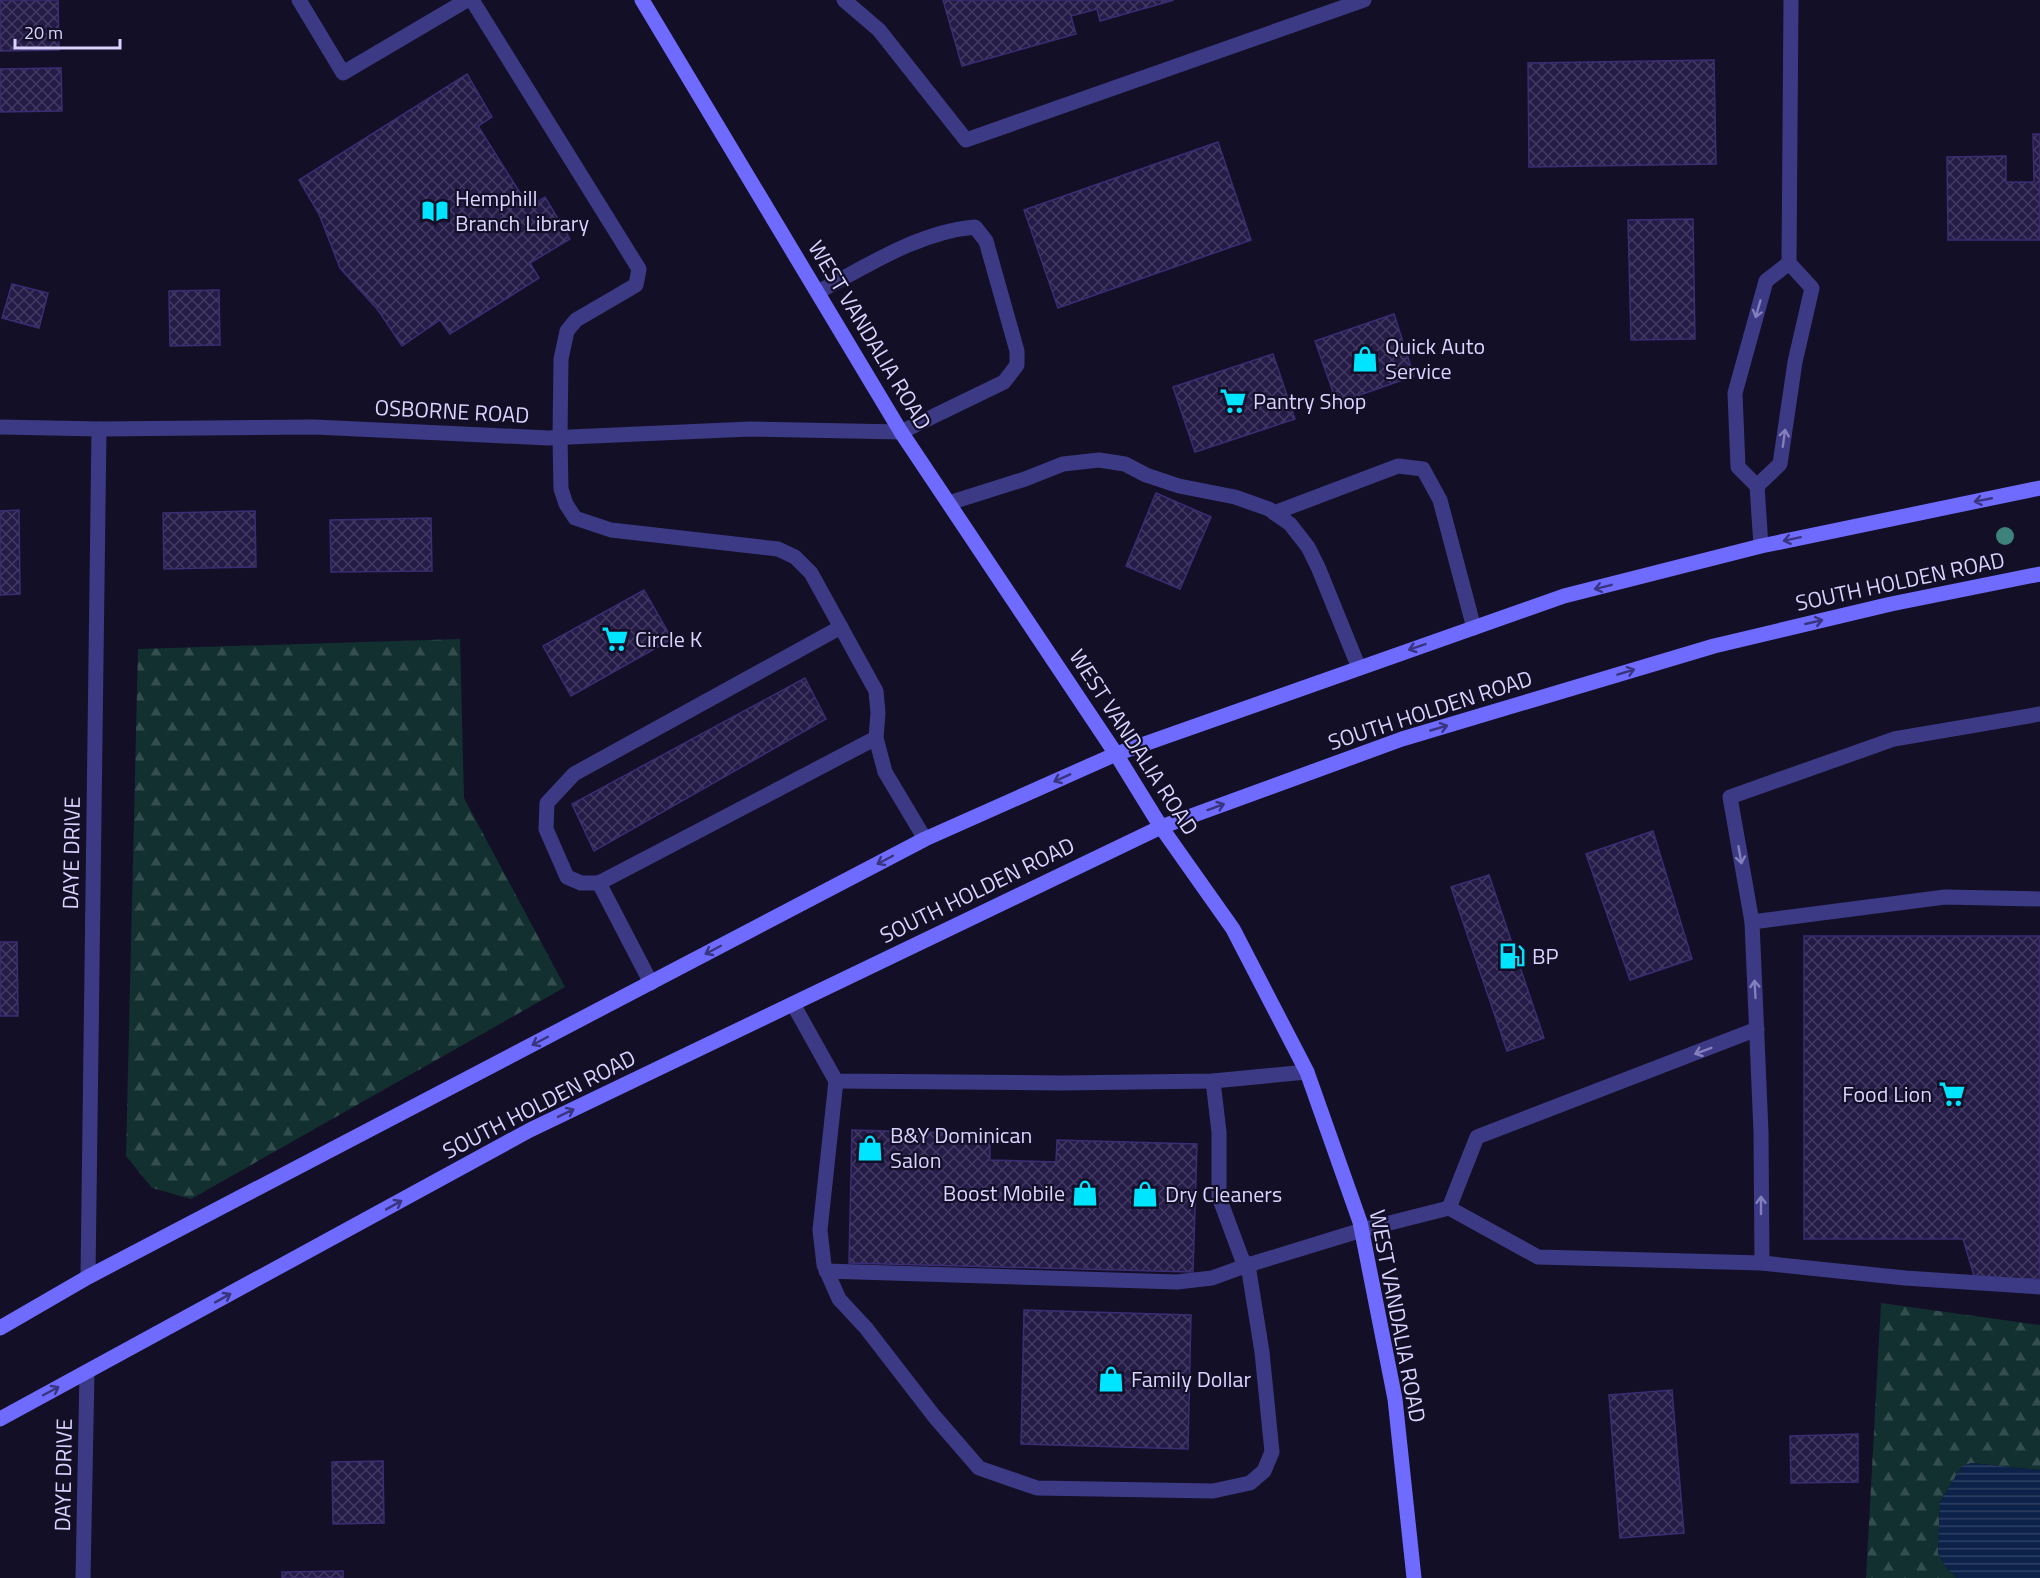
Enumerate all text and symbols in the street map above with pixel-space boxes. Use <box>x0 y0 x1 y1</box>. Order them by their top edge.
scale bar <box>15 12 120 50</box>
text: 20 m <box>24 19 63 46</box>
place label: Hemphill Branch Library <box>455 181 589 240</box>
library icon: Hemphill Branch Library <box>420 196 450 226</box>
street label: WEST VANDALIA ROAD <box>800 234 940 436</box>
one-way arrow <box>1752 299 1764 318</box>
place label: Quick Auto Service <box>1385 329 1485 388</box>
shop icon: Quick Auto Service <box>1350 344 1380 374</box>
place label: Pantry Shop <box>1253 384 1366 418</box>
supermarket icon: Pantry Shop <box>1218 386 1248 416</box>
street label: OSBORNE ROAD <box>374 390 530 432</box>
one-way arrow <box>1779 429 1790 448</box>
one-way arrow <box>1973 494 1992 506</box>
one-way arrow <box>1783 534 1802 546</box>
street label: SOUTH HOLDEN ROAD <box>1792 542 2008 620</box>
one-way arrow <box>1593 581 1612 593</box>
one-way arrow <box>1805 616 1824 628</box>
place label: Circle K <box>635 622 703 656</box>
supermarket icon: Circle K <box>600 624 630 654</box>
street label: WEST VANDALIA ROAD <box>1061 642 1207 842</box>
one-way arrow <box>1409 643 1427 654</box>
street label: SOUTH HOLDEN ROAD <box>1323 661 1537 759</box>
one-way arrow <box>1616 666 1635 677</box>
one-way arrow <box>1429 722 1448 733</box>
one-way arrow <box>1054 773 1072 784</box>
street label: DAYE DRIVE <box>53 796 89 910</box>
one-way arrow <box>1206 800 1225 811</box>
street label: SOUTH HOLDEN ROAD <box>874 828 1080 952</box>
one-way arrow <box>1735 845 1746 864</box>
one-way arrow <box>877 855 895 866</box>
place label: BP <box>1532 939 1559 973</box>
fuel station icon: BP <box>1497 941 1527 971</box>
one-way arrow <box>704 945 722 957</box>
one-way arrow <box>1750 979 1761 999</box>
one-way arrow <box>531 1036 549 1047</box>
street label: SOUTH HOLDEN ROAD <box>436 1041 642 1167</box>
one-way arrow <box>1694 1046 1712 1057</box>
place label: Food Lion <box>1842 1077 1932 1111</box>
supermarket icon: Food Lion <box>1937 1079 1967 1109</box>
one-way arrow <box>557 1107 575 1118</box>
place label: B&Y Dominican Salon <box>890 1118 1032 1177</box>
shop icon: B&Y Dominican Salon <box>855 1133 885 1163</box>
place label: Boost Mobile <box>943 1176 1065 1210</box>
place label: Dry Cleaners <box>1165 1177 1282 1211</box>
shop icon: Boost Mobile <box>1070 1178 1100 1208</box>
shop icon: Dry Cleaners <box>1130 1179 1160 1209</box>
one-way arrow <box>1755 1195 1767 1215</box>
one-way arrow <box>385 1199 402 1211</box>
street label: WEST VANDALIA ROAD <box>1361 1207 1435 1425</box>
one-way arrow <box>214 1292 231 1304</box>
place label: Family Dollar <box>1131 1362 1252 1396</box>
shop icon: Family Dollar <box>1096 1364 1126 1394</box>
one-way arrow <box>42 1385 60 1396</box>
street label: DAYE DRIVE <box>45 1418 81 1532</box>

